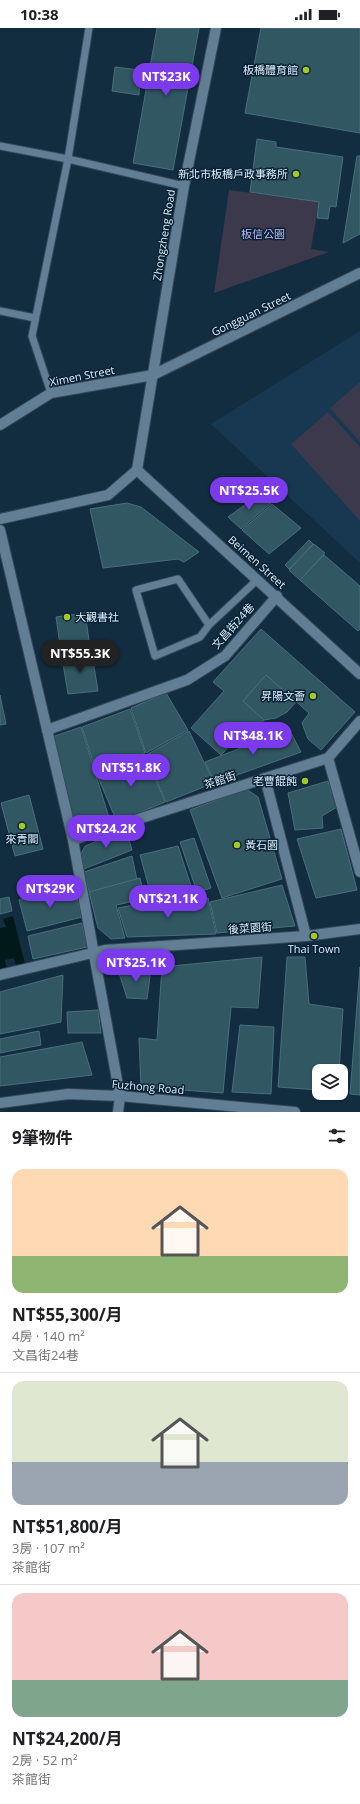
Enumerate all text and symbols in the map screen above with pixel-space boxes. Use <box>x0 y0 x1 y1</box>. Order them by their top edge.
text: 10:38 <box>20 4 59 24</box>
place label: 板橋體育館 <box>243 62 298 77</box>
pin: NT$23K <box>133 63 199 97</box>
marker: 板橋體育館 <box>301 65 311 75</box>
text: NT$23K <box>141 67 191 85</box>
place label: 新北市板橋戶政事務所 <box>178 166 288 181</box>
marker: 新北市板橋戶政事務所 <box>291 169 301 179</box>
street label: Zhongzheng Road <box>149 188 178 282</box>
park label: 板信公園 <box>241 226 285 241</box>
street label: Gongguan Street <box>209 288 293 339</box>
street label: Ximen Street <box>48 362 116 389</box>
pin: NT$25.5K <box>208 477 290 511</box>
text: NT$25.5K <box>219 481 279 499</box>
street label: Beimen Street <box>225 532 289 592</box>
street label: 文昌街24巷 <box>208 600 257 652</box>
place label: 大觀書社 <box>75 609 119 624</box>
marker: 大觀書社 <box>62 612 72 622</box>
pin: NT$55.3K <box>39 640 121 674</box>
text: NT$55.3K <box>50 644 110 662</box>
place label: 昇陽文薈 <box>261 688 305 703</box>
marker: 昇陽文薈 <box>308 691 318 701</box>
pin: NT$48.1K <box>212 722 294 756</box>
text: NT$48.1K <box>223 726 283 744</box>
pin: NT$51.8K <box>90 754 172 788</box>
text: NT$51.8K <box>101 758 161 776</box>
street label: 茶館街 <box>202 767 238 792</box>
place label: 老曹餛飩 <box>253 773 297 788</box>
marker: 老曹餛飩 <box>300 776 310 786</box>
pin: NT$24.2K <box>65 815 147 849</box>
text: NT$24.2K <box>76 819 136 837</box>
marker: 來青閣 <box>17 821 27 831</box>
place label: 來青閣 <box>6 831 39 846</box>
place label: 黃石園 <box>245 837 278 852</box>
marker: 黃石園 <box>232 840 242 850</box>
pin: NT$29K <box>17 875 83 909</box>
text: NT$29K <box>25 879 75 897</box>
pin: NT$21.1K <box>127 885 209 919</box>
text: NT$21.1K <box>138 889 198 907</box>
street label: 後菜園街 <box>227 918 272 937</box>
marker: Thai Town <box>309 931 319 941</box>
place label: Thai Town <box>288 941 340 956</box>
pin: NT$25.1K <box>95 949 177 983</box>
text: NT$25.1K <box>106 953 166 971</box>
map controls <box>312 1064 348 1100</box>
button: layers <box>312 1064 348 1100</box>
street label: Fuzhong Road <box>111 1076 185 1097</box>
icon: filters <box>326 1125 348 1147</box>
text: 9筆物件 <box>12 1126 73 1149</box>
icon: home <box>144 1195 216 1267</box>
text: NT$55,300/月 <box>12 1303 123 1326</box>
text: 4房 · 140 m² <box>12 1327 85 1345</box>
text: 文昌街24巷 <box>12 1346 79 1364</box>
icon: home <box>144 1407 216 1479</box>
text: NT$51,800/月 <box>12 1515 123 1538</box>
text: 3房 · 107 m² <box>12 1539 85 1557</box>
text: 茶館街 <box>12 1558 51 1576</box>
icon: home <box>144 1619 216 1691</box>
text: NT$24,200/月 <box>12 1727 123 1750</box>
text: 2房 · 52 m² <box>12 1751 77 1769</box>
text: 茶館街 <box>12 1770 51 1788</box>

